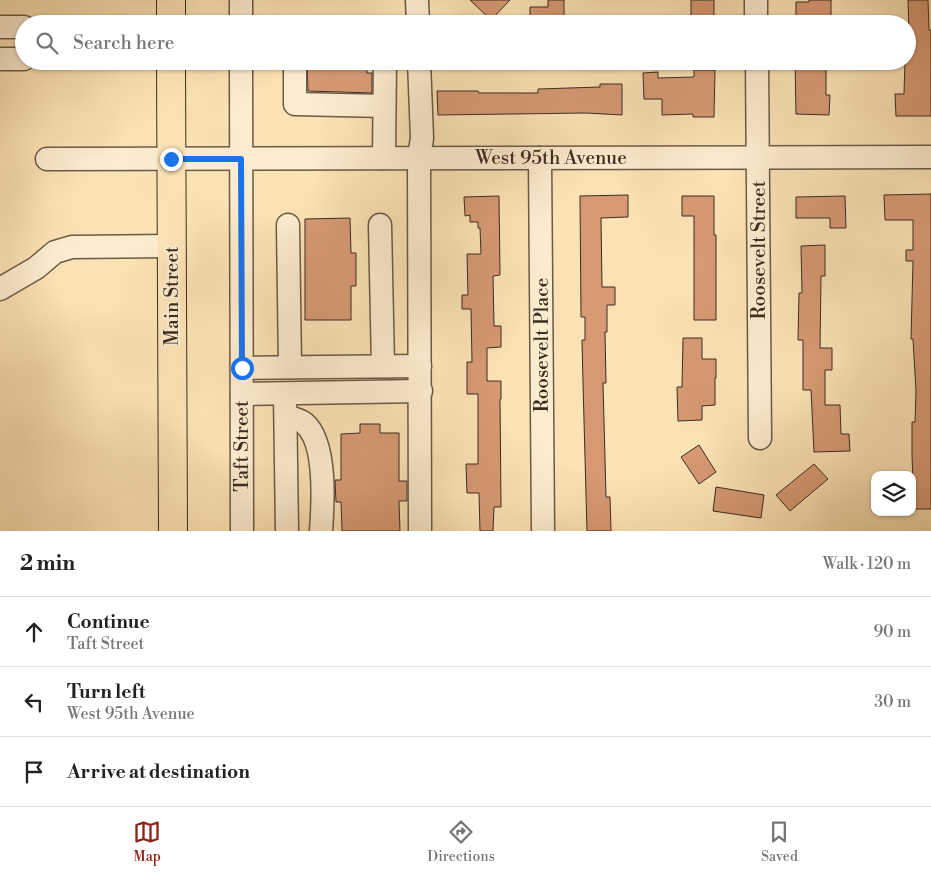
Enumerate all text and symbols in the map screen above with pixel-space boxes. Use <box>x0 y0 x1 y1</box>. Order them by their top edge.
search box <box>15 15 916 70</box>
icon: search <box>33 29 61 57</box>
text: Search here <box>73 31 174 55</box>
street label: West 95th Avenue <box>474 146 627 170</box>
route end <box>160 148 183 171</box>
street label: Roosevelt Street <box>747 180 771 319</box>
street label: Main Street <box>160 246 184 346</box>
street label: Roosevelt Place <box>530 278 554 412</box>
route start <box>231 357 254 380</box>
street label: Taft Street <box>230 400 254 492</box>
map controls <box>871 471 916 516</box>
button: layers <box>871 471 916 516</box>
text: 2 min <box>20 551 75 577</box>
text: Walk · 120 m <box>823 554 911 574</box>
text: Continue <box>67 610 150 634</box>
icon: ahead <box>20 618 48 646</box>
text: 90 m <box>873 622 911 642</box>
text: Taft Street <box>67 634 144 654</box>
text: Turn left <box>67 680 146 704</box>
icon: left <box>20 688 48 716</box>
text: 30 m <box>874 692 911 712</box>
text: West 95th Avenue <box>67 704 195 724</box>
icon: arrive <box>20 758 48 786</box>
text: Arrive at destination <box>67 760 250 784</box>
tab: Map <box>133 818 161 866</box>
tab: Directions <box>427 818 495 866</box>
tab: Saved <box>761 818 798 866</box>

